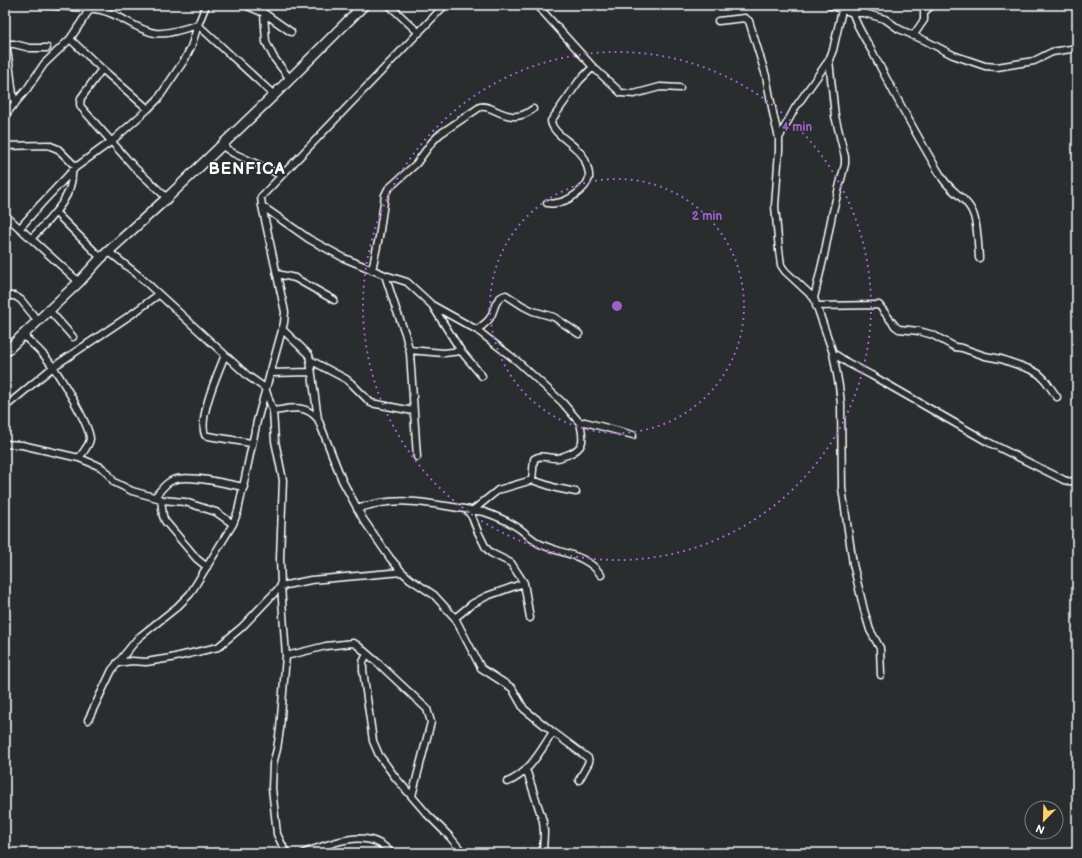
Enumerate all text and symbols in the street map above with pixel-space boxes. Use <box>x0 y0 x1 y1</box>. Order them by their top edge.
text: 4 min <box>782 120 812 135</box>
district label: BENFICA <box>209 160 285 179</box>
text: 2 min <box>692 209 722 224</box>
centre of rings <box>610 299 624 313</box>
north arrow <box>1024 800 1064 840</box>
text: N <box>1034 821 1047 836</box>

